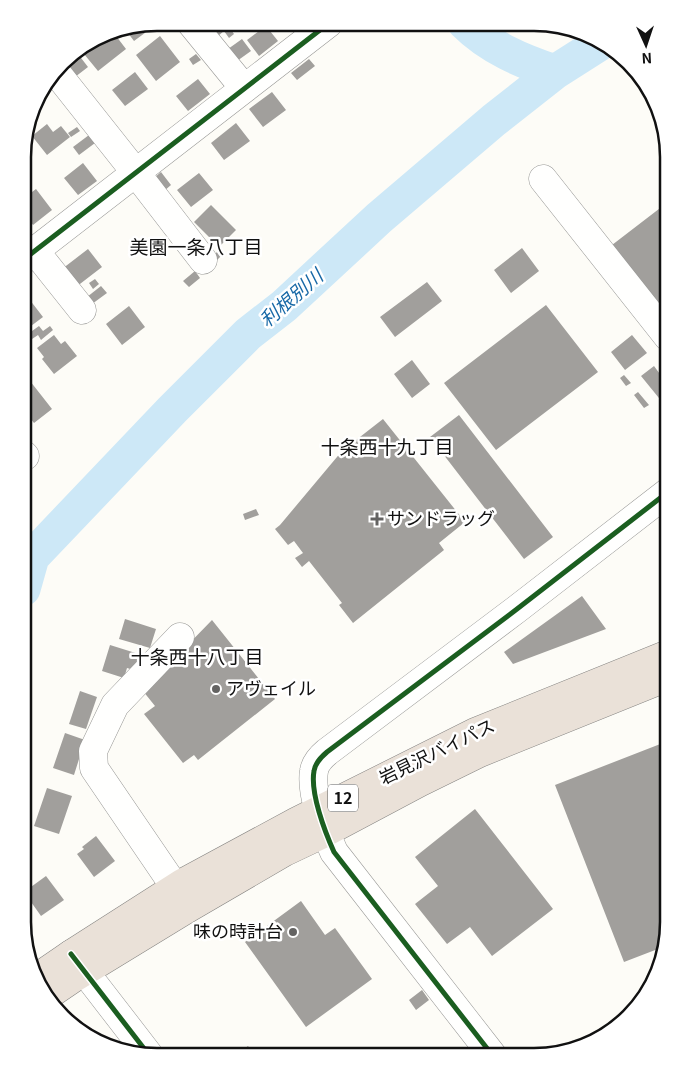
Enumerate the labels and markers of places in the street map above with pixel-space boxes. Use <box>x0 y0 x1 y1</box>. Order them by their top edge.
place label: サンドラッグ <box>387 504 495 530</box>
marker: サンドラッグ <box>371 513 383 525</box>
place label: アヴェイル <box>226 674 316 700</box>
marker: アヴェイル <box>210 683 222 695</box>
place label: 味の時計台 <box>193 917 283 943</box>
marker: 味の時計台 <box>287 926 299 938</box>

